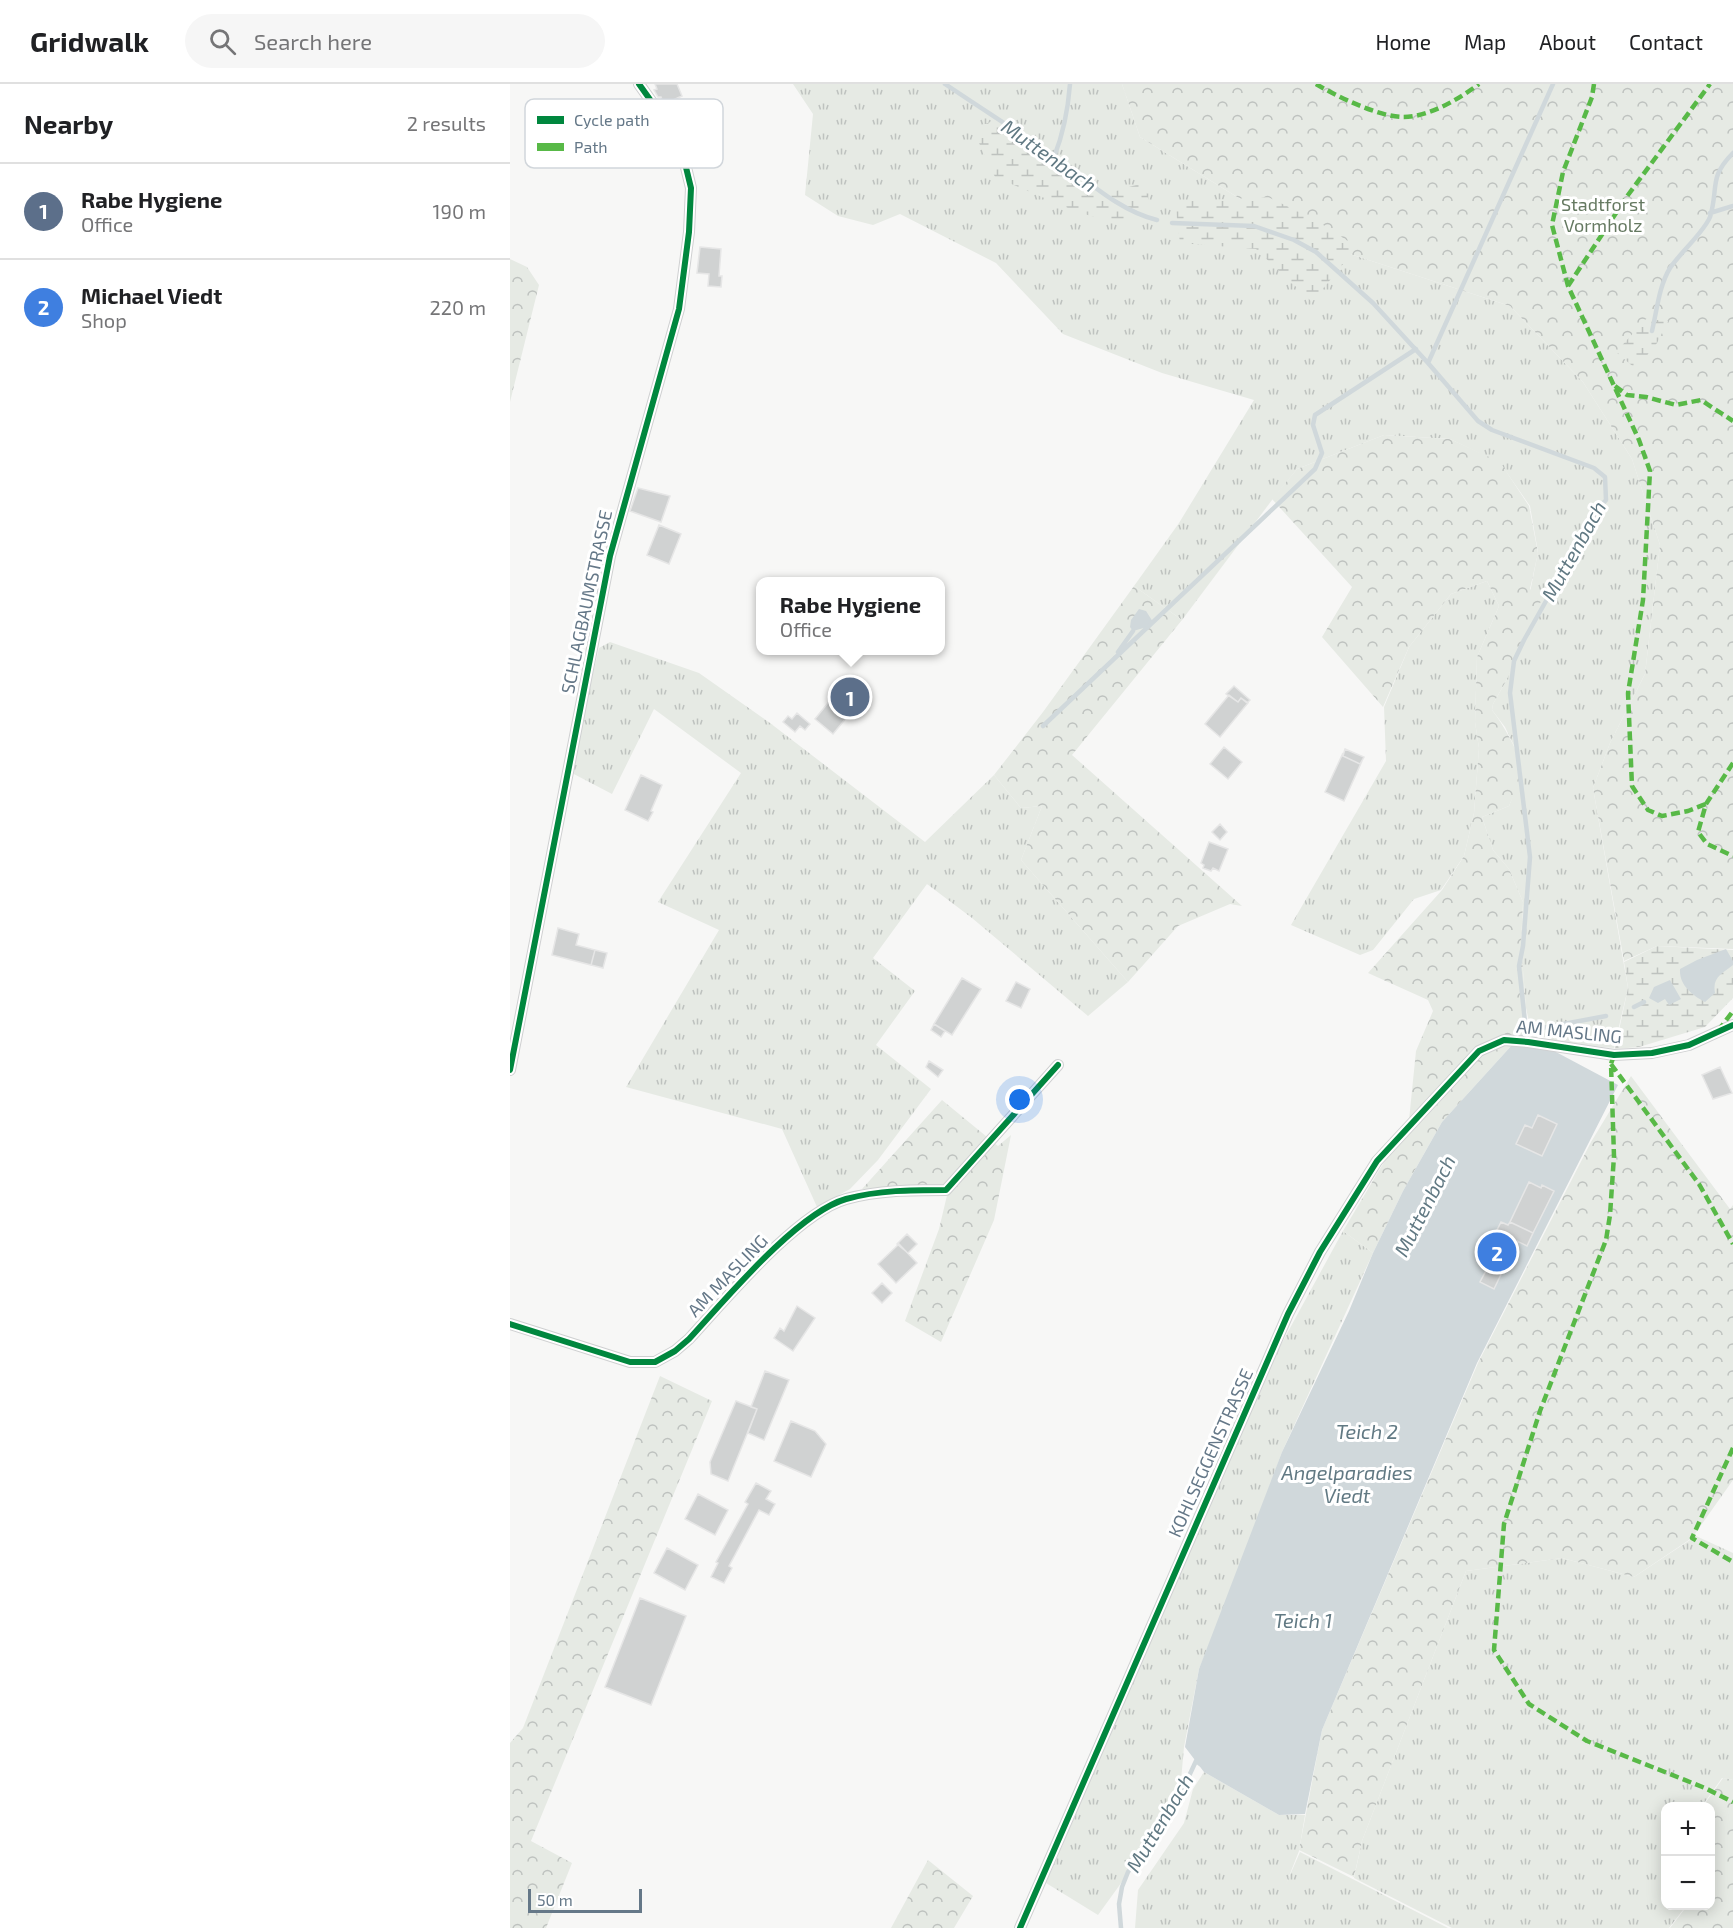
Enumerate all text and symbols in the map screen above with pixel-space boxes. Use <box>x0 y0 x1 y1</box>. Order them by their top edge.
search box <box>185 14 605 68</box>
text: Gridwalk <box>30 24 149 58</box>
icon: search <box>206 25 239 58</box>
text: Search here <box>254 28 372 54</box>
text: Home <box>1375 29 1431 54</box>
text: Map <box>1464 29 1506 54</box>
text: About <box>1539 29 1596 54</box>
text: Contact <box>1629 29 1703 54</box>
legend <box>525 99 723 168</box>
text: Nearby <box>24 108 113 139</box>
text: Cycle path <box>574 110 650 129</box>
text: 2 results <box>407 111 486 135</box>
water label: Muttenbach <box>997 114 1102 197</box>
text: Path <box>574 137 608 156</box>
text: Rabe Hygiene <box>81 186 222 212</box>
park label: Stadtforst Vormholz <box>1561 193 1645 236</box>
text: 1 <box>39 199 48 223</box>
text: 190 m <box>433 199 486 223</box>
text: Office <box>81 212 133 236</box>
text: Michael Viedt <box>81 282 222 308</box>
text: 2 <box>38 295 49 319</box>
text: 220 m <box>429 295 486 319</box>
text: Shop <box>81 308 127 332</box>
water label: Muttenbach <box>1536 496 1610 605</box>
street label: SCHLAGBAUMSTRASSE <box>556 508 616 696</box>
popup <box>756 577 945 655</box>
text: Rabe Hygiene <box>780 591 921 617</box>
text: Office <box>780 617 832 641</box>
pin: 1 <box>830 674 870 720</box>
street label: AM MASLING <box>1515 1015 1623 1047</box>
your location <box>1005 1085 1034 1114</box>
water label: Muttenbach <box>1388 1151 1460 1260</box>
street label: AM MASLING <box>683 1230 772 1321</box>
pin: 2 <box>1478 1230 1516 1274</box>
street label: KOHLSEGGENSTRASSE <box>1163 1365 1257 1540</box>
water label: Teich 2 <box>1336 1419 1398 1443</box>
water label: Angelparadies Viedt <box>1280 1460 1413 1507</box>
water label: Teich 1 <box>1274 1608 1332 1632</box>
water label: Muttenbach <box>1120 1769 1198 1876</box>
map controls <box>1661 1802 1715 1910</box>
button: + <box>1661 1802 1715 1856</box>
button: − <box>1661 1856 1715 1910</box>
scale bar <box>528 1886 642 1914</box>
text: 50 m <box>537 1890 573 1909</box>

